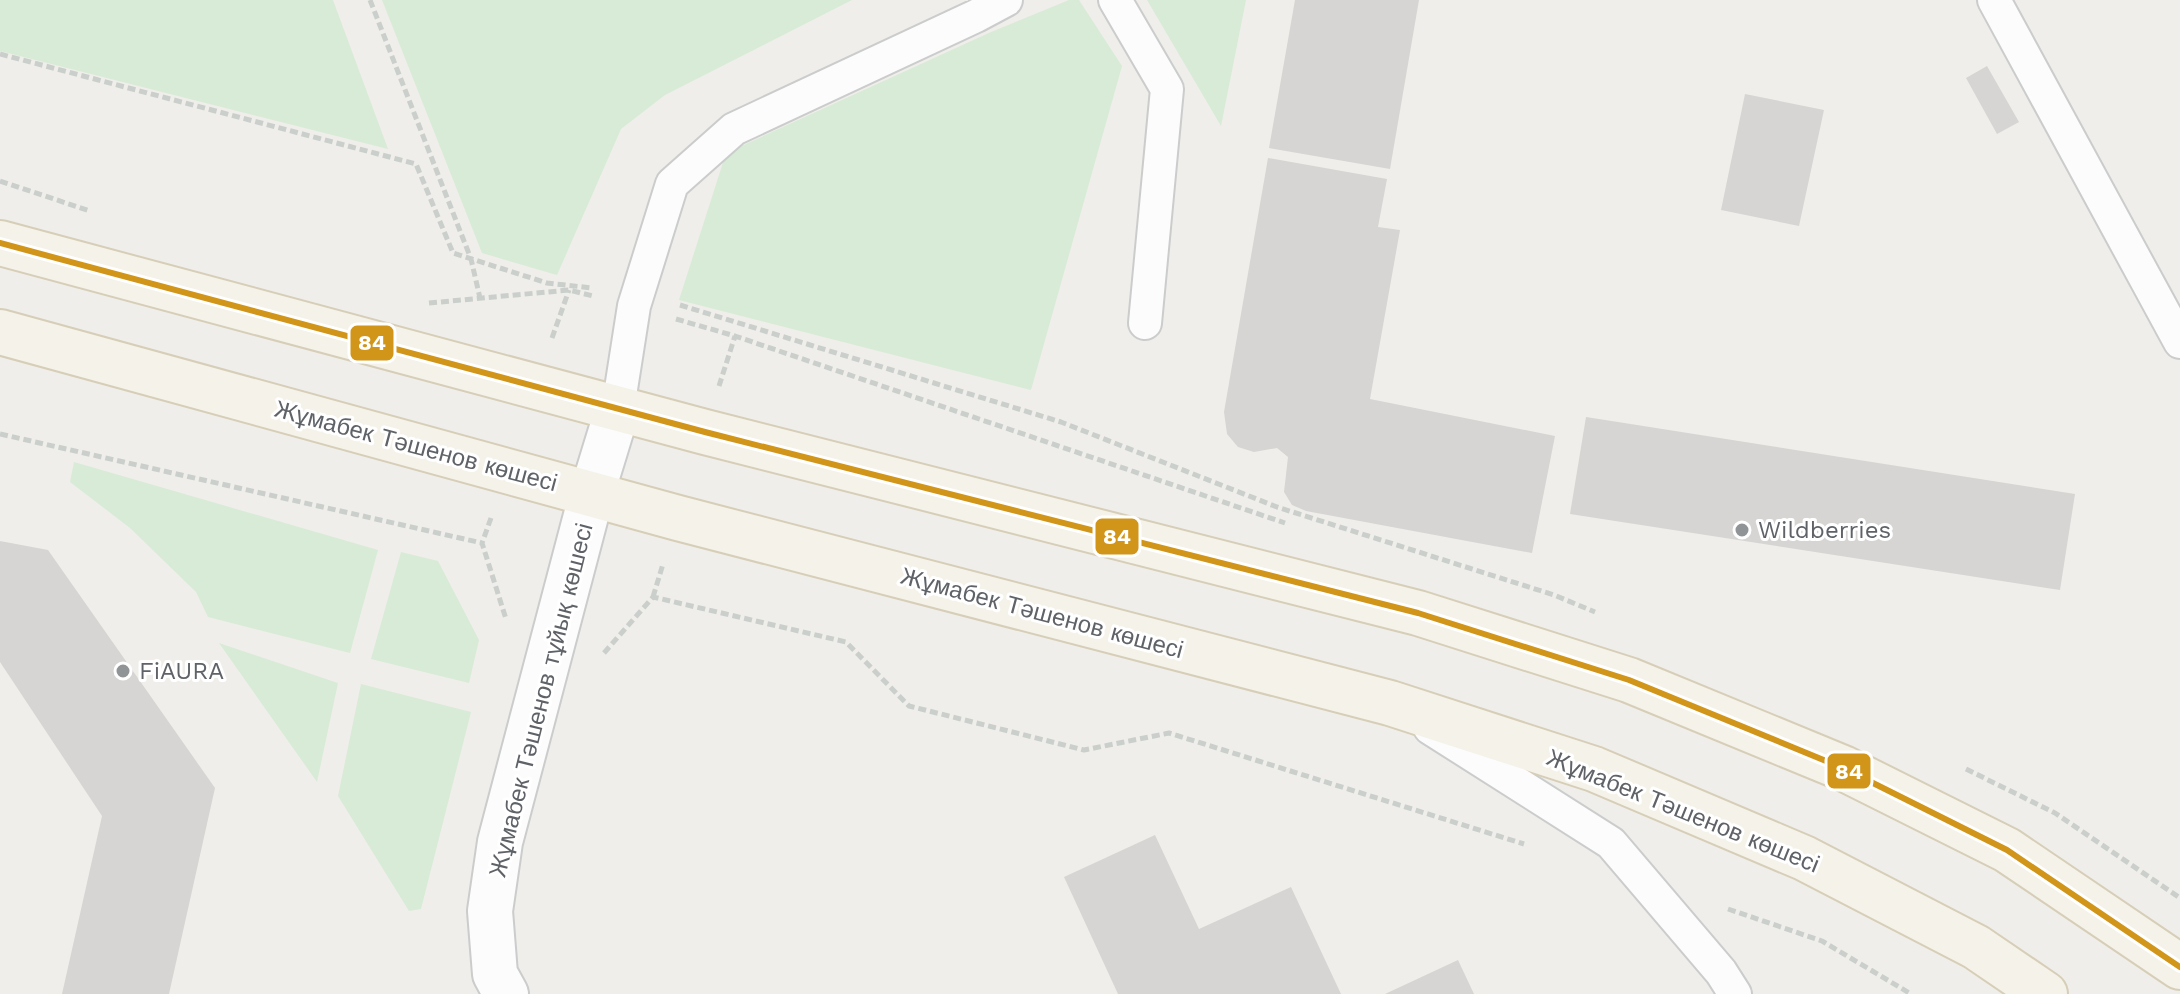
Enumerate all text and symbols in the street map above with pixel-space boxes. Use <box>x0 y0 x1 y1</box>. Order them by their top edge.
line badge: 84 <box>349 324 395 362</box>
text: 84 <box>358 330 386 355</box>
street label: Жұмабек Тәшенов көшесі <box>272 395 560 497</box>
place label: Wildberries <box>1758 516 1891 544</box>
line badge: 84 <box>1094 517 1140 556</box>
street label: Жұмабек Тәшенов тұйық көшесі <box>483 520 599 880</box>
marker: Wildberries <box>1733 521 1751 539</box>
text: 84 <box>1103 524 1131 549</box>
street label: Жұмабек Тәшенов көшесі <box>898 562 1186 664</box>
place label: FiAURA <box>139 657 224 685</box>
marker: FiAURA <box>114 662 132 680</box>
street label: Жұмабек Тәшенов көшесі <box>1543 743 1823 879</box>
line badge: 84 <box>1826 752 1872 790</box>
text: 84 <box>1835 759 1863 784</box>

